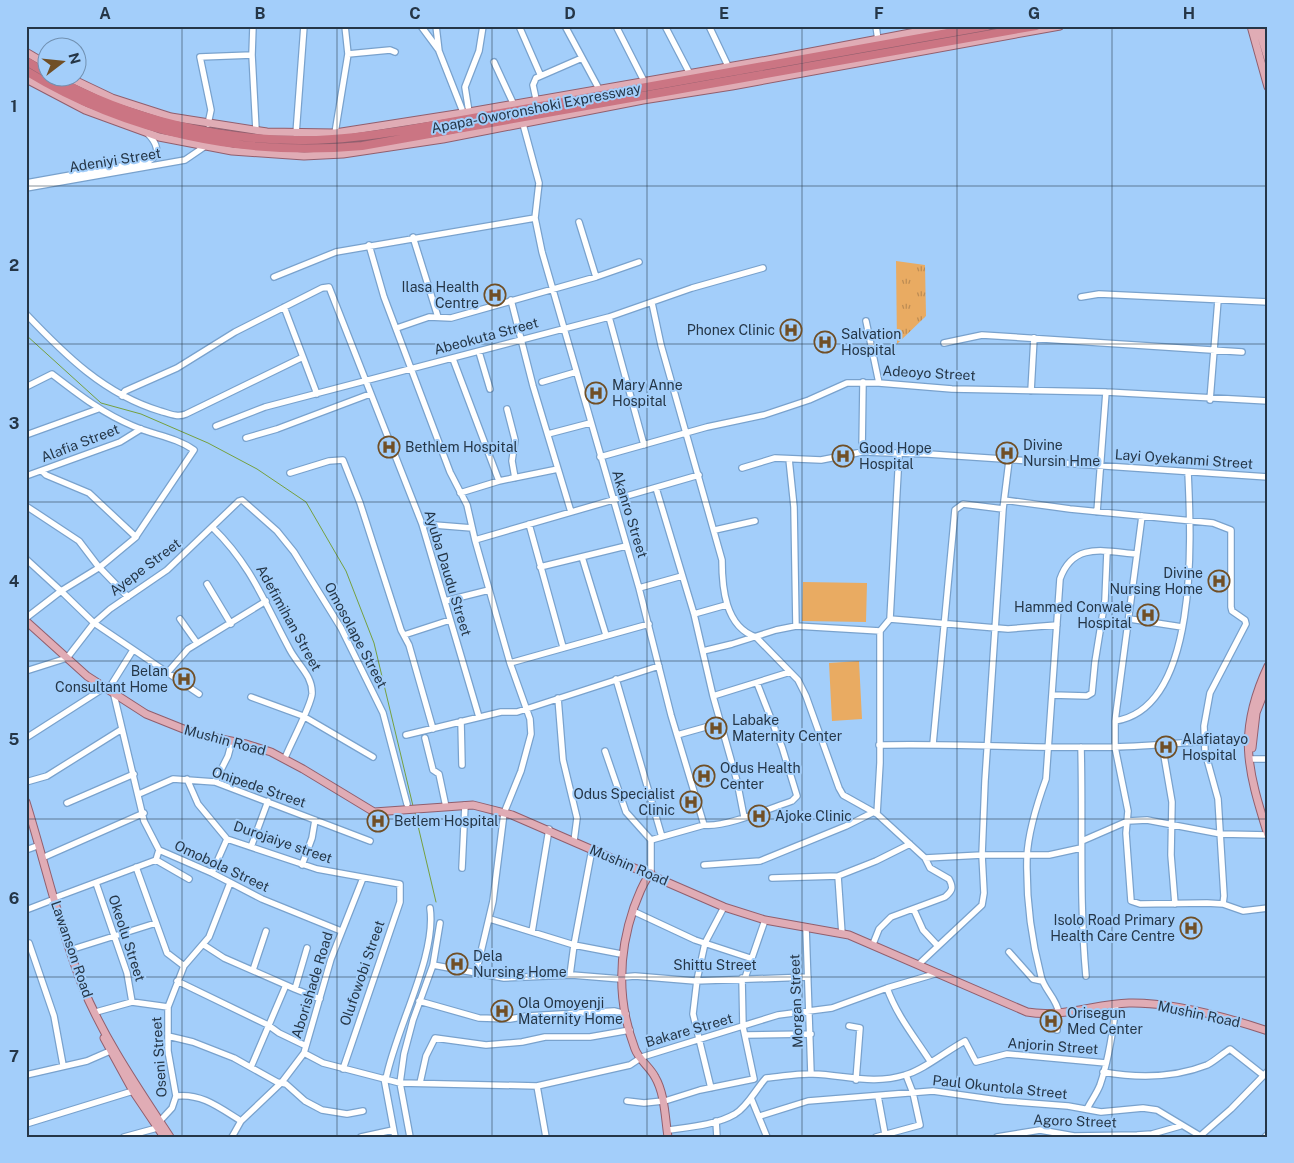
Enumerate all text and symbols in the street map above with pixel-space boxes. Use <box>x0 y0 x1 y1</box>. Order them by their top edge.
text: A <box>99 4 111 23</box>
text: B <box>255 4 266 23</box>
text: C <box>409 4 421 23</box>
text: D <box>564 4 576 23</box>
text: E <box>719 4 729 23</box>
text: F <box>874 4 884 23</box>
text: G <box>1028 4 1040 23</box>
text: H <box>1183 4 1195 23</box>
north arrow <box>38 38 88 88</box>
text: N <box>65 51 84 66</box>
street label: Apapa-Oworonshoki Expressway <box>430 80 643 136</box>
text: 1 <box>11 97 17 116</box>
street label: Adeniyi Street <box>68 145 162 175</box>
text: 2 <box>9 256 19 275</box>
place label: Ilasa Health Centre <box>402 279 479 311</box>
hospital icon: Ilasa Health Centre <box>483 283 507 307</box>
street label: Abeokuta Street <box>432 314 540 358</box>
hospital icon: Phonex Clinic <box>779 318 803 342</box>
place label: Phonex Clinic <box>687 322 775 338</box>
place label: Salvation Hospital <box>841 326 901 358</box>
hospital icon: Salvation Hospital <box>813 330 837 354</box>
street label: Adeoyo Street <box>882 363 976 383</box>
place label: Mary Anne Hospital <box>612 377 683 409</box>
hospital icon: Mary Anne Hospital <box>584 381 608 405</box>
text: 3 <box>9 414 19 433</box>
street label: Alafia Street <box>39 421 121 465</box>
hospital icon: Bethlem Hospital <box>377 435 401 459</box>
place label: Divine Nursin Hme <box>1023 437 1100 469</box>
place label: Bethlem Hospital <box>405 439 518 455</box>
place label: Good Hope Hospital <box>859 440 932 472</box>
hospital icon: Divine Nursin Hme <box>995 441 1019 465</box>
hospital icon: Good Hope Hospital <box>831 444 855 468</box>
street label: Layi Oyekanmi Street <box>1114 446 1254 472</box>
street label: Akanro Street <box>609 468 651 560</box>
street label: Ayuba Daudu Street <box>421 508 475 638</box>
street label: Ayepe Street <box>106 535 184 599</box>
street label: Adefimihan Street <box>253 562 325 674</box>
place label: Divine Nursing Home <box>1109 565 1203 597</box>
hospital icon: Divine Nursing Home <box>1207 569 1231 593</box>
text: 4 <box>9 572 20 591</box>
street label: Omosolape Street <box>321 579 391 691</box>
place label: Hammed Conwale Hospital <box>1014 599 1132 631</box>
hospital icon: Hammed Conwale Hospital <box>1136 603 1160 627</box>
place label: Belan Consultant Home <box>55 663 168 695</box>
hospital icon: Belan Consultant Home <box>172 667 196 691</box>
place label: Labake Maternity Center <box>732 712 842 744</box>
hospital icon: Labake Maternity Center <box>704 716 728 740</box>
street label: Mushin Road <box>182 721 268 759</box>
text: 5 <box>9 730 20 749</box>
place label: Alafiatayo Hospital <box>1182 731 1248 763</box>
hospital icon: Alafiatayo Hospital <box>1154 735 1178 759</box>
place label: Odus Health Center <box>720 760 801 792</box>
street label: Onipede Street <box>210 763 308 811</box>
hospital icon: Odus Health Center <box>692 764 716 788</box>
place label: Odus Specialist Clinic <box>574 786 675 818</box>
hospital icon: Odus Specialist Clinic <box>679 790 703 814</box>
hospital icon: Ajoke Clinic <box>747 804 771 828</box>
place label: Ajoke Clinic <box>775 808 852 824</box>
hospital icon: Betlem Hospital <box>366 809 390 833</box>
place label: Betlem Hospital <box>394 813 499 829</box>
street label: Durojaiye street <box>232 818 334 866</box>
street label: Omobola Street <box>172 837 272 895</box>
street label: Mushin Road <box>587 841 671 889</box>
text: 6 <box>9 889 19 908</box>
street label: Okeolu Street <box>105 893 149 983</box>
street label: Lawanson Road <box>48 898 96 1000</box>
place label: Isolo Road Primary Health Care Centre <box>1050 912 1176 944</box>
hospital icon: Isolo Road Primary Health Care Centre <box>1179 916 1203 940</box>
street label: Olufowobi Street <box>336 918 388 1028</box>
street label: Aborishade Road <box>288 930 336 1040</box>
place label: Dela Nursing Home <box>473 948 567 980</box>
hospital icon: Dela Nursing Home <box>445 952 469 976</box>
street label: Morgan Street <box>786 954 806 1048</box>
street label: Shittu Street <box>673 957 757 973</box>
place label: Ola Omoyenji Maternity Home <box>518 995 623 1027</box>
street label: Mushin Road <box>1156 997 1242 1031</box>
hospital icon: Ola Omoyenji Maternity Home <box>490 999 514 1023</box>
place label: Orisegun Med Center <box>1067 1005 1143 1037</box>
hospital icon: Orisegun Med Center <box>1039 1009 1063 1033</box>
street label: Bakare Street <box>644 1010 734 1050</box>
street label: Oseni Street <box>148 1016 170 1098</box>
street label: Anjorin Street <box>1007 1035 1099 1057</box>
text: 7 <box>9 1047 19 1066</box>
street label: Paul Okuntola Street <box>932 1072 1068 1102</box>
street label: Agoro Street <box>1033 1112 1117 1130</box>

